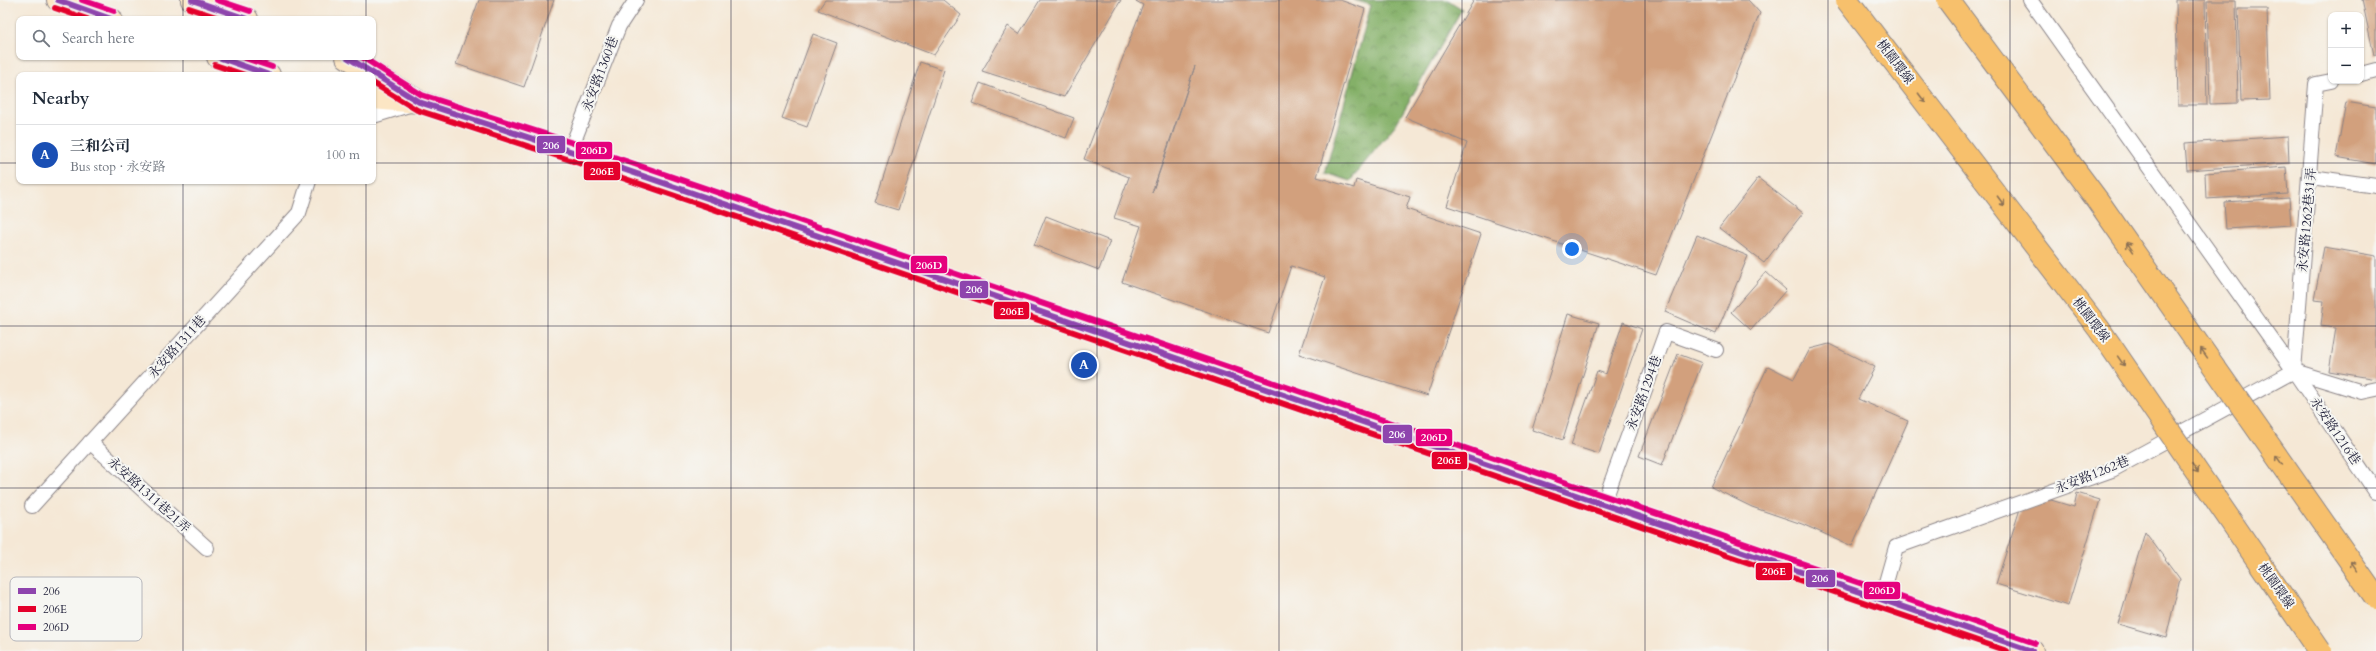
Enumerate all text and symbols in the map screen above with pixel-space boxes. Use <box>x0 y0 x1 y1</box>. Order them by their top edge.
map controls <box>2328 12 2364 84</box>
button: + <box>2328 12 2364 48</box>
search box <box>16 16 376 60</box>
icon: search <box>30 27 52 49</box>
text: Search here <box>62 28 135 48</box>
street label: 永安路1360巷 <box>578 34 622 114</box>
street label: 桃園環線 <box>1872 36 1918 88</box>
button: − <box>2328 48 2364 84</box>
text: Nearby <box>32 87 89 110</box>
one-way arrow <box>1918 92 1926 103</box>
line badge: 206 <box>536 135 566 154</box>
text: 三和公司 <box>70 136 130 156</box>
text: 206 <box>543 138 560 153</box>
line badge: 206D <box>575 141 613 160</box>
text: 206D <box>581 143 607 158</box>
text: A <box>40 146 50 164</box>
text: 100 m <box>326 146 360 164</box>
text: Bus stop · 永安路 <box>70 158 166 176</box>
line badge: 206E <box>583 161 621 181</box>
text: 206E <box>590 164 614 179</box>
street label: 永安路1262巷31弄 <box>2293 167 2321 273</box>
one-way arrow <box>1997 195 2005 206</box>
your location <box>1562 239 1582 259</box>
one-way arrow <box>2126 241 2134 252</box>
line badge: 206D <box>910 255 948 274</box>
text: 206D <box>916 258 942 273</box>
line badge: 206 <box>959 280 989 299</box>
text: 206 <box>966 282 983 297</box>
street label: 桃園環線 <box>2068 294 2114 346</box>
line badge: 206E <box>993 301 1030 320</box>
text: 206E <box>1000 304 1024 319</box>
street label: 永安路1311巷 <box>144 312 210 382</box>
one-way arrow <box>2200 348 2208 359</box>
pin: A <box>1071 350 1097 380</box>
street label: 永安路1294巷 <box>1622 353 1666 433</box>
one-way arrow <box>2117 355 2125 366</box>
street label: 永安路1216巷 <box>2306 393 2364 469</box>
line badge: 206 <box>1382 424 1413 444</box>
text: 206 <box>1389 427 1406 442</box>
line badge: 206D <box>1415 428 1453 447</box>
text: 206D <box>1421 430 1447 445</box>
line badge: 206E <box>1431 451 1468 470</box>
street label: 永安路1262巷 <box>2052 452 2132 498</box>
street label: 永安路1311巷21弄 <box>104 453 194 537</box>
text: 206E <box>1437 453 1461 468</box>
one-way arrow <box>2275 454 2283 465</box>
one-way arrow <box>2191 462 2199 473</box>
street label: 桃園環線 <box>2254 560 2298 612</box>
one-way arrow <box>2350 561 2358 572</box>
line badge: 206E <box>1755 562 1793 581</box>
text: 206E <box>1762 564 1786 579</box>
line badge: 206 <box>1805 569 1836 588</box>
text: 206 <box>1812 571 1829 586</box>
legend <box>10 577 142 641</box>
line badge: 206D <box>1863 581 1901 600</box>
text: 206D <box>1869 583 1895 598</box>
text: 206 <box>43 584 60 599</box>
text: 206E <box>43 602 67 617</box>
text: 206D <box>43 620 69 635</box>

